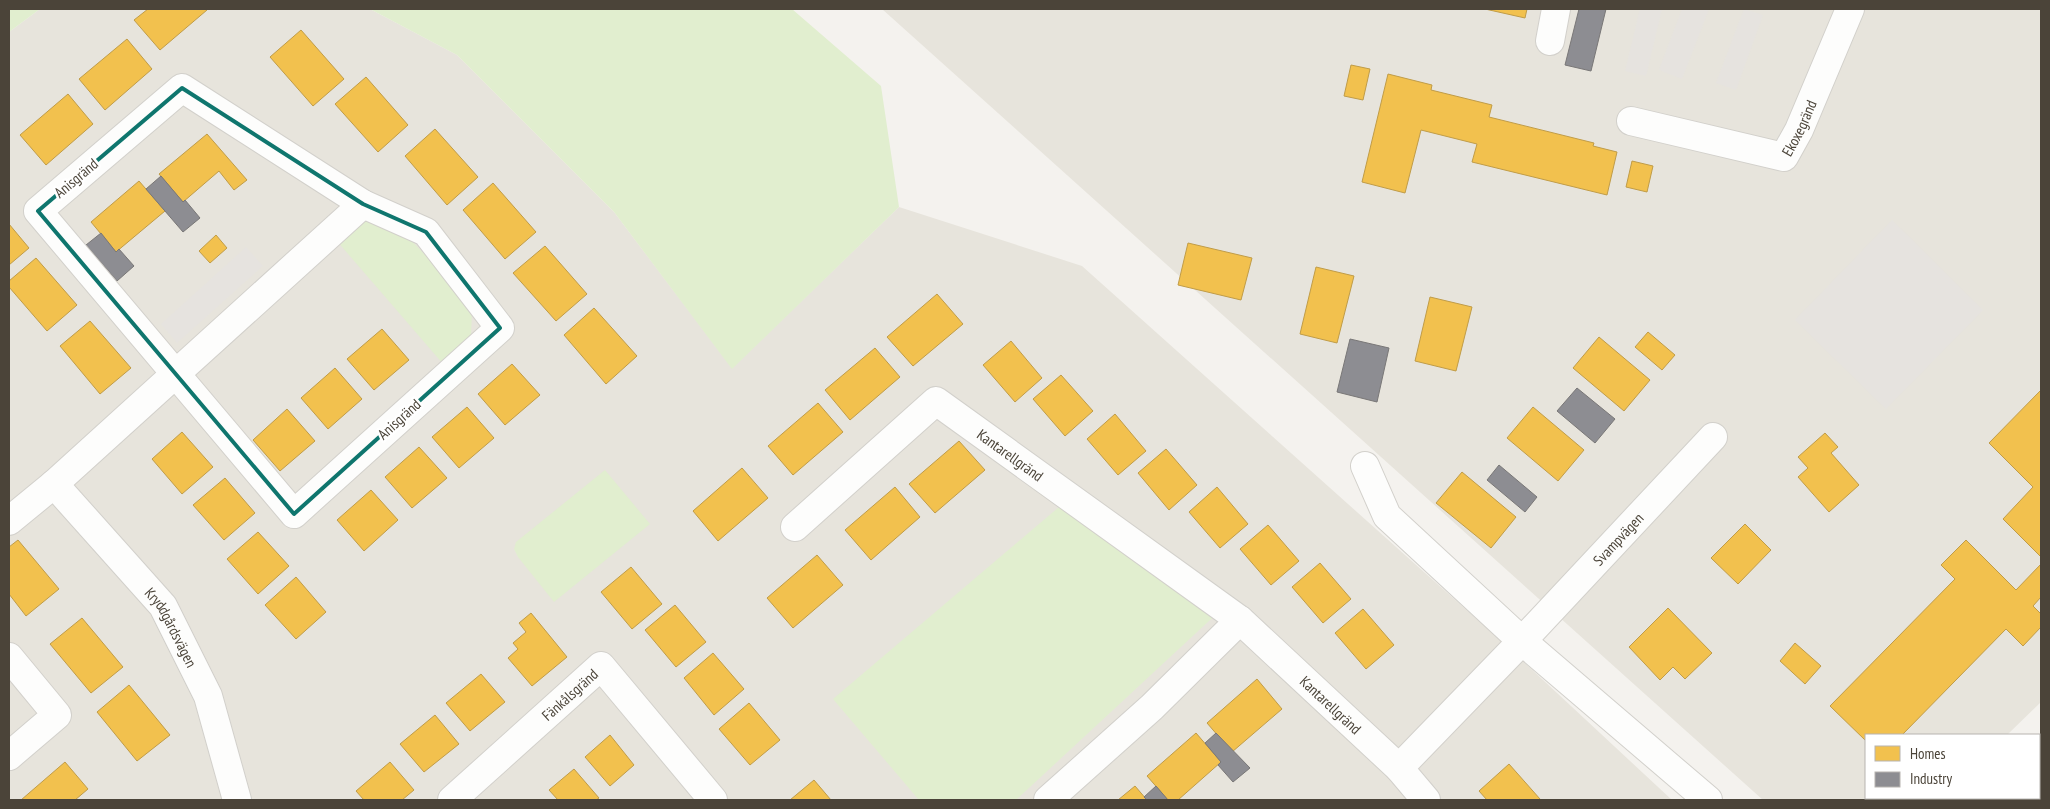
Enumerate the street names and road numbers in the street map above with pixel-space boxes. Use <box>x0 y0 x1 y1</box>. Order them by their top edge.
street label: Ekoxegränd <box>1777 97 1820 159</box>
street label: Anisgränd <box>50 154 102 202</box>
street label: Anisgränd <box>373 395 425 443</box>
street label: Kantarellgränd <box>974 425 1047 485</box>
street label: Svampvägen <box>1588 508 1647 569</box>
street label: Kryddgårdsvägen <box>141 583 201 670</box>
street label: Fänkålsgränd <box>537 664 601 724</box>
street label: Kantarellgränd <box>1296 671 1366 738</box>

